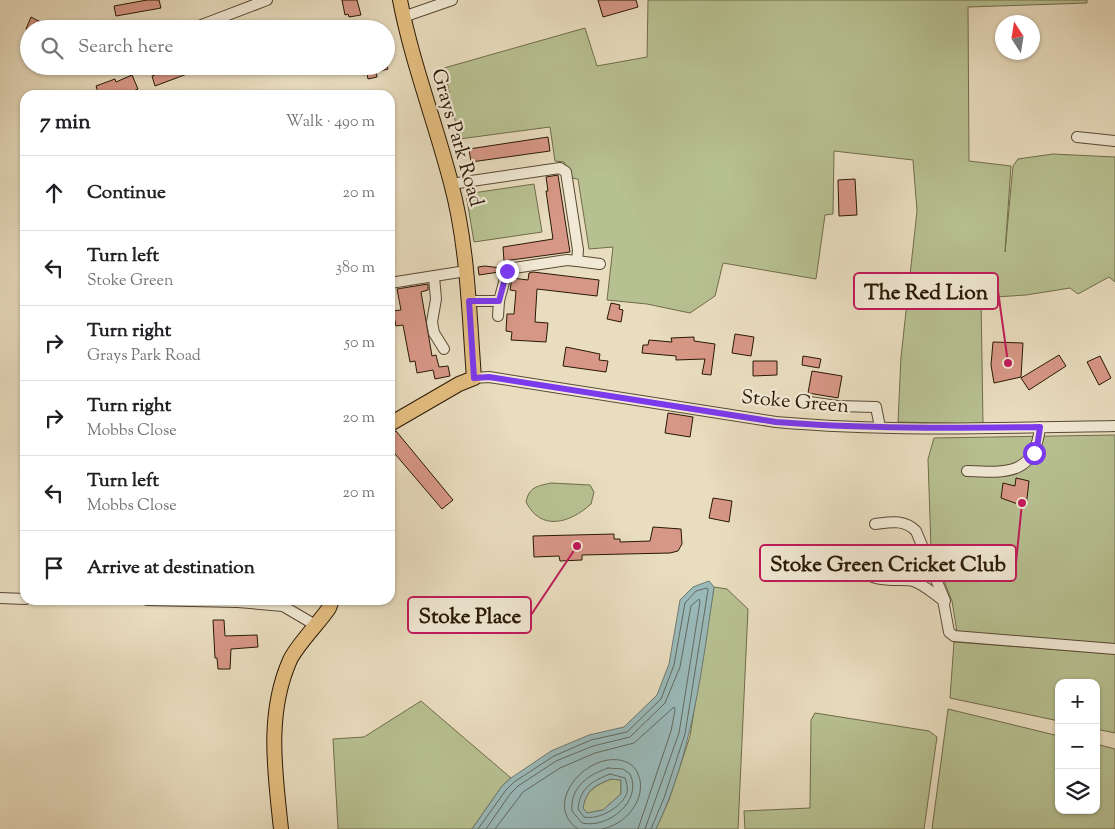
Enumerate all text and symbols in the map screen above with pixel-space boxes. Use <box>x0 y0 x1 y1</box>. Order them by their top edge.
north arrow <box>995 15 1040 60</box>
search box <box>20 20 395 75</box>
icon: search <box>38 34 66 62</box>
text: Search here <box>78 34 173 61</box>
street label: Grays Park Road <box>422 66 490 210</box>
text: 7 min <box>40 108 91 138</box>
text: Walk · 490 m <box>286 111 375 134</box>
icon: ahead <box>40 179 68 207</box>
text: Continue <box>87 180 166 207</box>
text: 20 m <box>342 182 375 205</box>
text: Turn left <box>87 243 159 270</box>
icon: left <box>40 254 68 282</box>
text: 380 m <box>335 257 375 280</box>
route end <box>496 260 519 283</box>
text: Stoke Green <box>87 270 173 293</box>
callout: The Red Lion <box>854 273 998 309</box>
text: The Red Lion <box>864 279 989 309</box>
text: Turn right <box>87 318 171 345</box>
icon: right <box>40 329 68 357</box>
text: 50 m <box>344 332 375 355</box>
text: Grays Park Road <box>87 345 201 368</box>
street label: Stoke Green <box>740 384 850 422</box>
text: Turn right <box>87 393 171 420</box>
icon: right <box>40 404 68 432</box>
text: 20 m <box>342 407 375 430</box>
text: Mobbs Close <box>87 420 177 443</box>
route start <box>1023 442 1046 465</box>
text: Turn left <box>87 468 159 495</box>
icon: left <box>40 479 68 507</box>
text: 20 m <box>342 482 375 505</box>
text: Mobbs Close <box>87 495 177 518</box>
callout: Stoke Green Cricket Club <box>760 545 1016 581</box>
text: Stoke Green Cricket Club <box>770 551 1007 581</box>
icon: arrive <box>40 554 68 582</box>
text: Arrive at destination <box>87 555 255 582</box>
callout: Stoke Place <box>408 597 531 633</box>
text: Stoke Place <box>419 603 522 633</box>
map controls <box>1055 679 1100 814</box>
button: + <box>1055 679 1100 724</box>
button: − <box>1055 724 1100 769</box>
button: layers <box>1055 769 1100 814</box>

